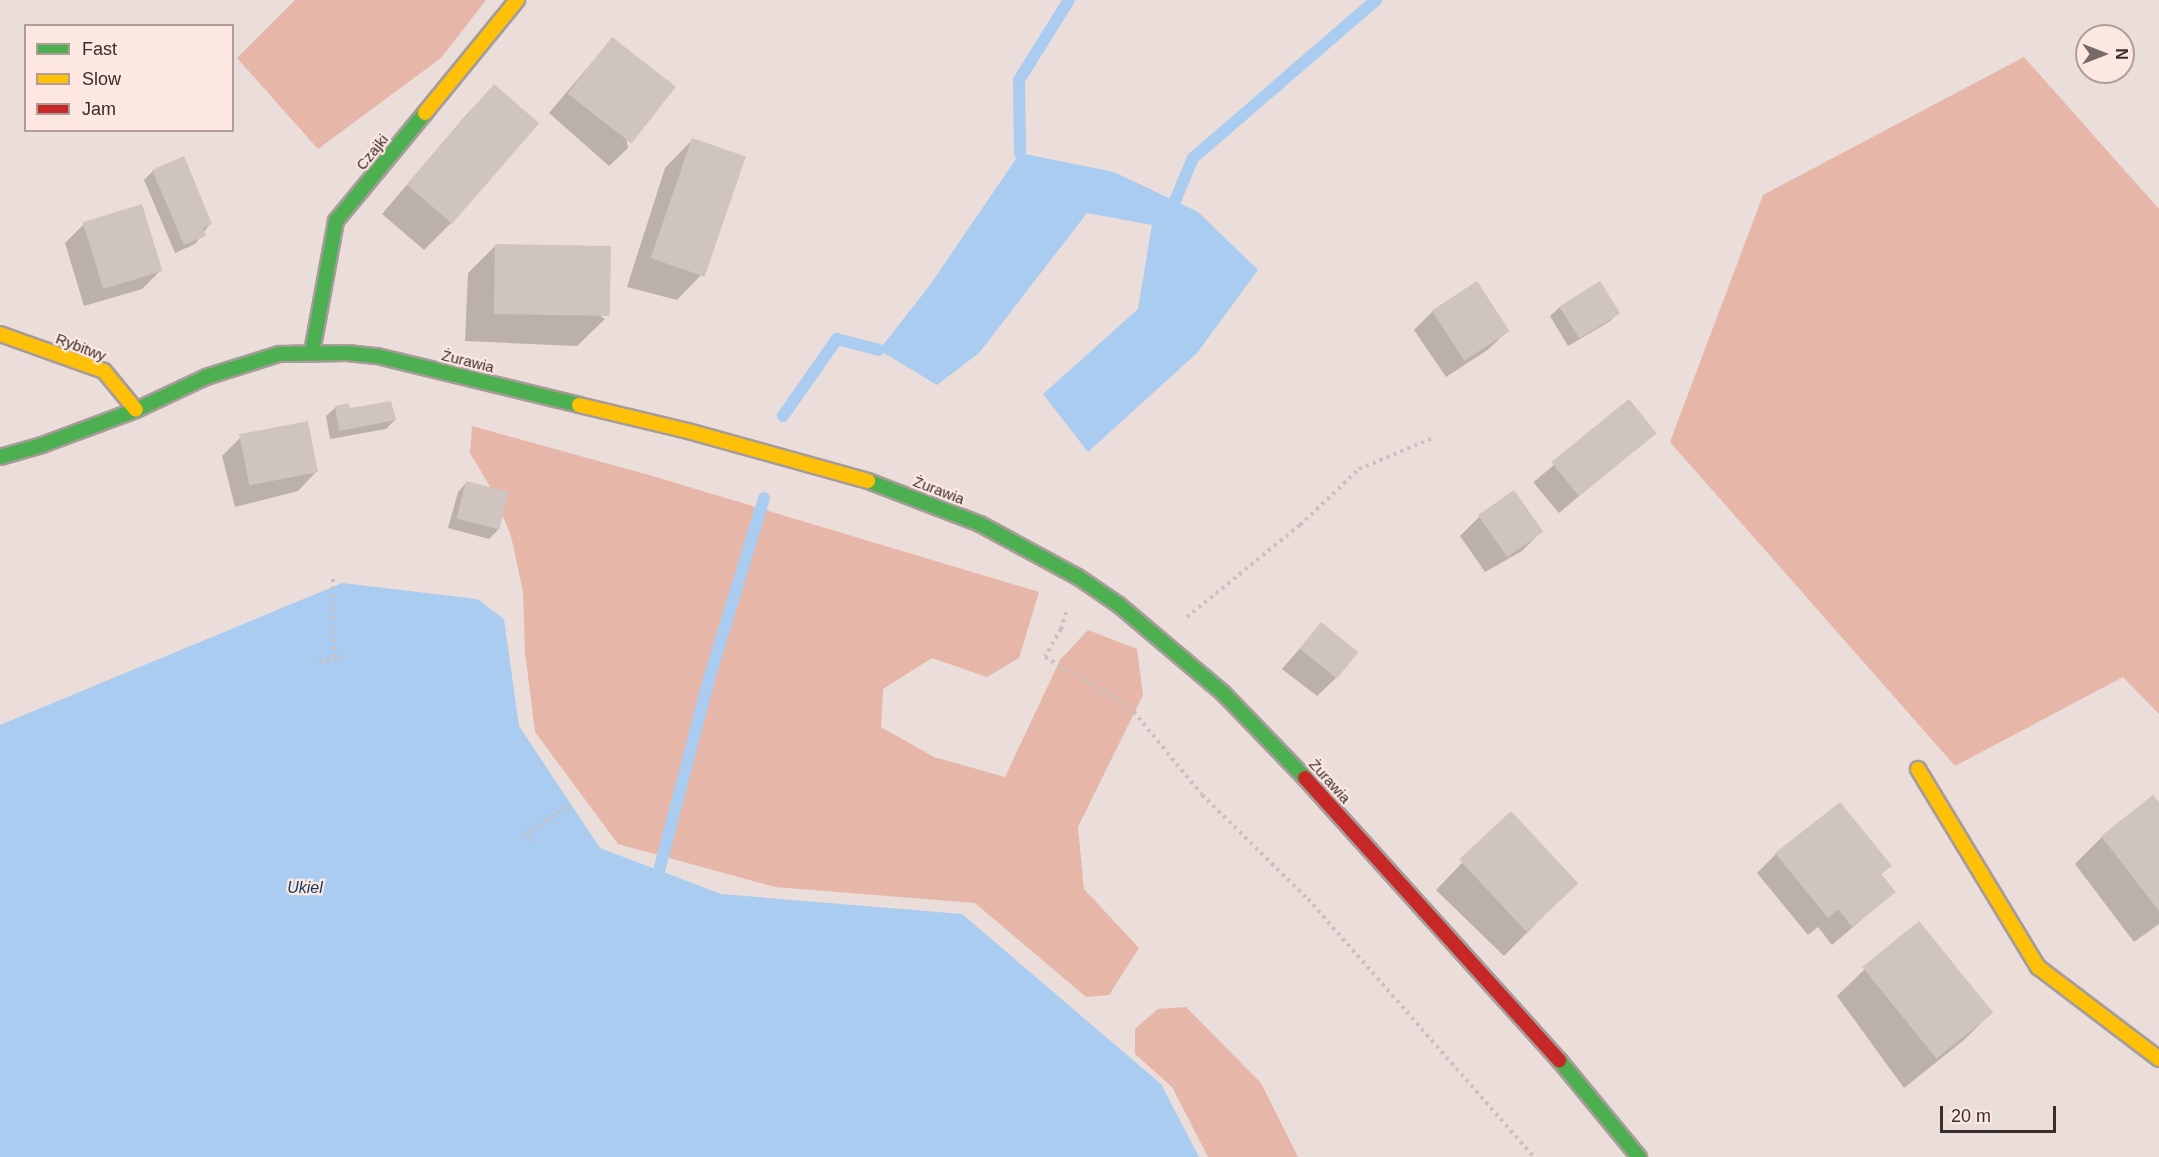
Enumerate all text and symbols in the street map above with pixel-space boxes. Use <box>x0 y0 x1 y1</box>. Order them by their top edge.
legend <box>24 24 234 132</box>
north arrow <box>2075 24 2135 84</box>
text: Fast <box>82 39 117 59</box>
text: N <box>2113 48 2130 60</box>
text: Slow <box>82 69 121 89</box>
text: Jam <box>82 99 116 119</box>
street label: Czajki <box>352 130 392 174</box>
street label: Rybitwy <box>53 329 109 365</box>
street label: Żurawia <box>440 346 496 376</box>
street label: Żurawia <box>911 472 967 508</box>
street label: Żurawia <box>1305 755 1355 807</box>
water label: Ukiel <box>287 878 323 898</box>
scale bar <box>1943 1094 2058 1132</box>
text: 20 m <box>1951 1106 1991 1126</box>

